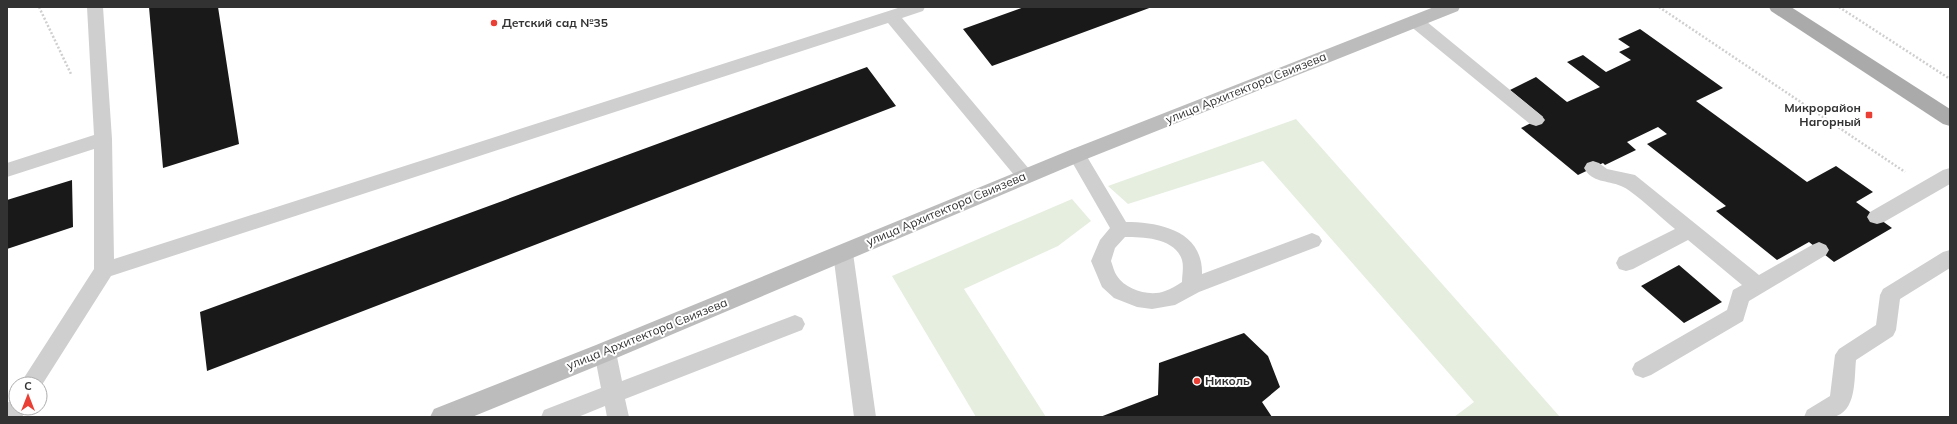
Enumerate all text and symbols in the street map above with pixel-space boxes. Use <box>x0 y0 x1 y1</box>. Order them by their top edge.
place label: Детский сад №35 <box>502 15 608 30</box>
marker: Детский сад №35 <box>489 18 499 28</box>
street label: улица Архитектора Свиязева <box>1163 48 1328 127</box>
place label: Микрорайон Нагорный <box>1784 100 1861 129</box>
marker: Микрорайон Нагорный <box>1864 110 1874 120</box>
street label: улица Архитектора Свиязева <box>864 168 1028 249</box>
street label: улица Архитектора Свиязева <box>564 294 729 373</box>
place label: Николь <box>1205 373 1250 388</box>
north arrow <box>8 376 48 416</box>
marker: Николь <box>1192 376 1202 386</box>
text: С <box>24 379 32 393</box>

